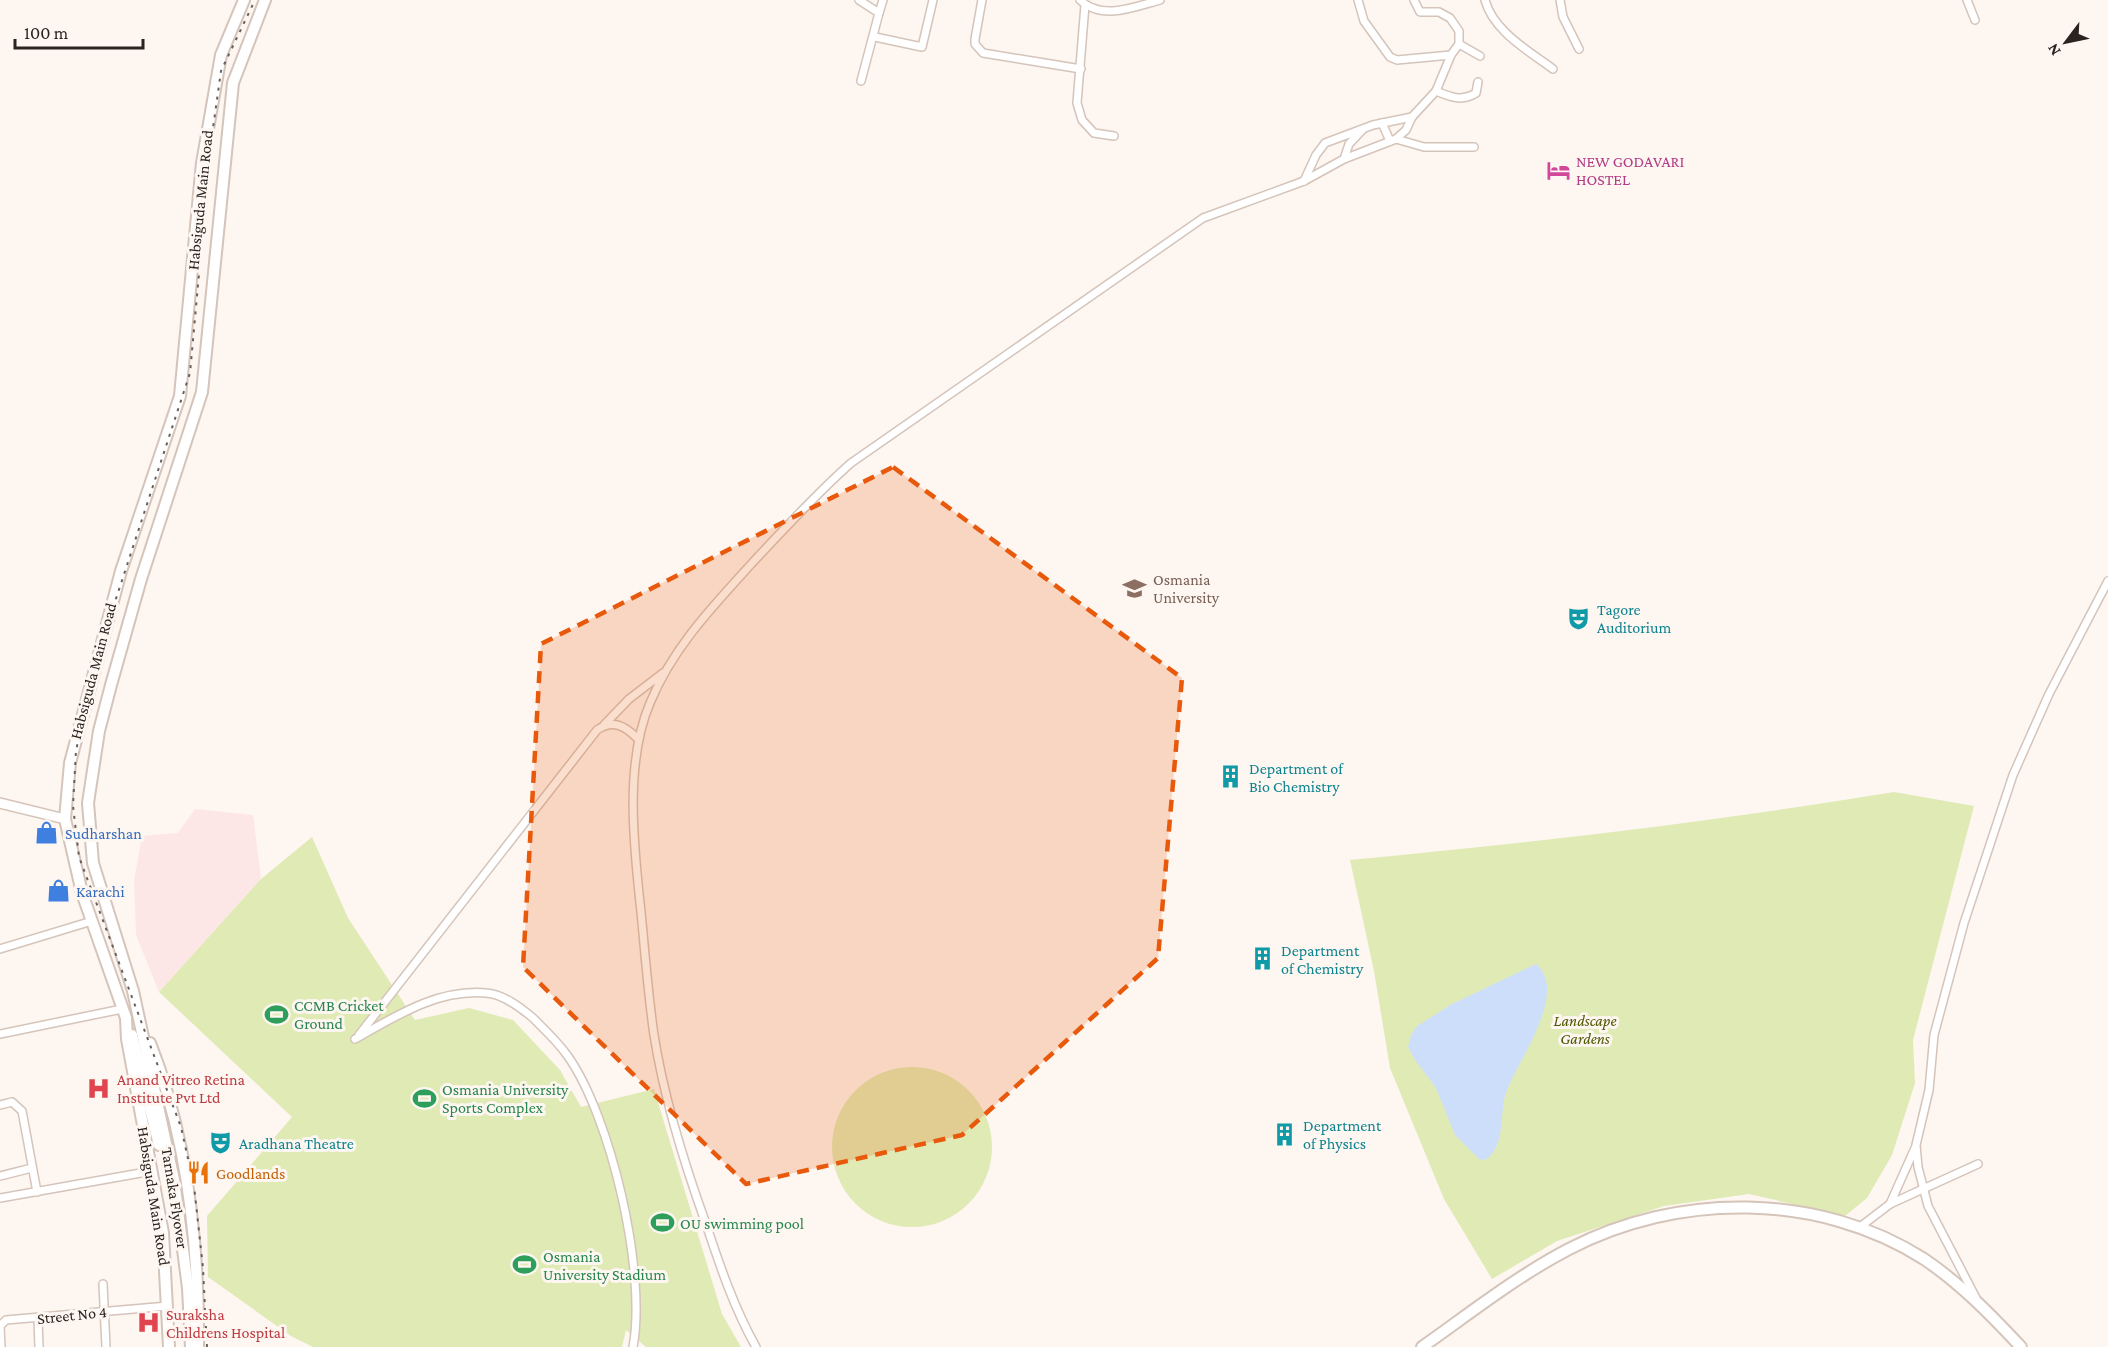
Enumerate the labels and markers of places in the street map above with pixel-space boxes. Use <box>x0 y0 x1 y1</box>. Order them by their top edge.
place label: NEW GODAVARI HOSTEL <box>1576 153 1684 188</box>
hotel icon: NEW GODAVARI HOSTEL <box>1545 157 1571 183</box>
place label: Osmania University <box>1153 571 1220 607</box>
school or university icon: Osmania University <box>1122 575 1148 601</box>
place label: Tagore Auditorium <box>1597 601 1672 636</box>
theatre icon: Tagore Auditorium <box>1566 605 1592 631</box>
place label: Department of Bio Chemistry <box>1249 760 1344 796</box>
building icon: Department of Bio Chemistry <box>1218 764 1244 790</box>
shop icon: Sudharshan <box>34 820 60 846</box>
place label: Sudharshan <box>65 825 142 842</box>
shop icon: Karachi <box>45 878 71 904</box>
place label: Karachi <box>76 883 125 900</box>
place label: Department of Chemistry <box>1281 942 1364 978</box>
building icon: Department of Chemistry <box>1250 946 1276 972</box>
place label: CCMB Cricket Ground <box>294 997 384 1032</box>
sports icon: CCMB Cricket Ground <box>263 1001 289 1027</box>
place label: Anand Vitreo Retina Institute Pvt Ltd <box>117 1071 246 1106</box>
hospital icon: Anand Vitreo Retina Institute Pvt Ltd <box>86 1075 112 1101</box>
place label: Osmania University Sports Complex <box>442 1081 569 1117</box>
sports icon: Osmania University Sports Complex <box>411 1085 437 1111</box>
place label: Department of Physics <box>1303 1117 1382 1153</box>
building icon: Department of Physics <box>1272 1121 1298 1147</box>
theatre icon: Aradhana Theatre <box>208 1130 234 1156</box>
place label: Aradhana Theatre <box>239 1135 354 1152</box>
restaurant icon: Goodlands <box>185 1160 211 1186</box>
place label: Goodlands <box>216 1165 285 1182</box>
sports icon: OU swimming pool <box>649 1210 675 1236</box>
place label: OU swimming pool <box>680 1215 804 1233</box>
place label: Osmania University Stadium <box>543 1248 666 1284</box>
sports icon: Osmania University Stadium <box>512 1252 538 1278</box>
place label: Suraksha Childrens Hospital <box>166 1306 285 1342</box>
hospital icon: Suraksha Childrens Hospital <box>135 1310 161 1336</box>

